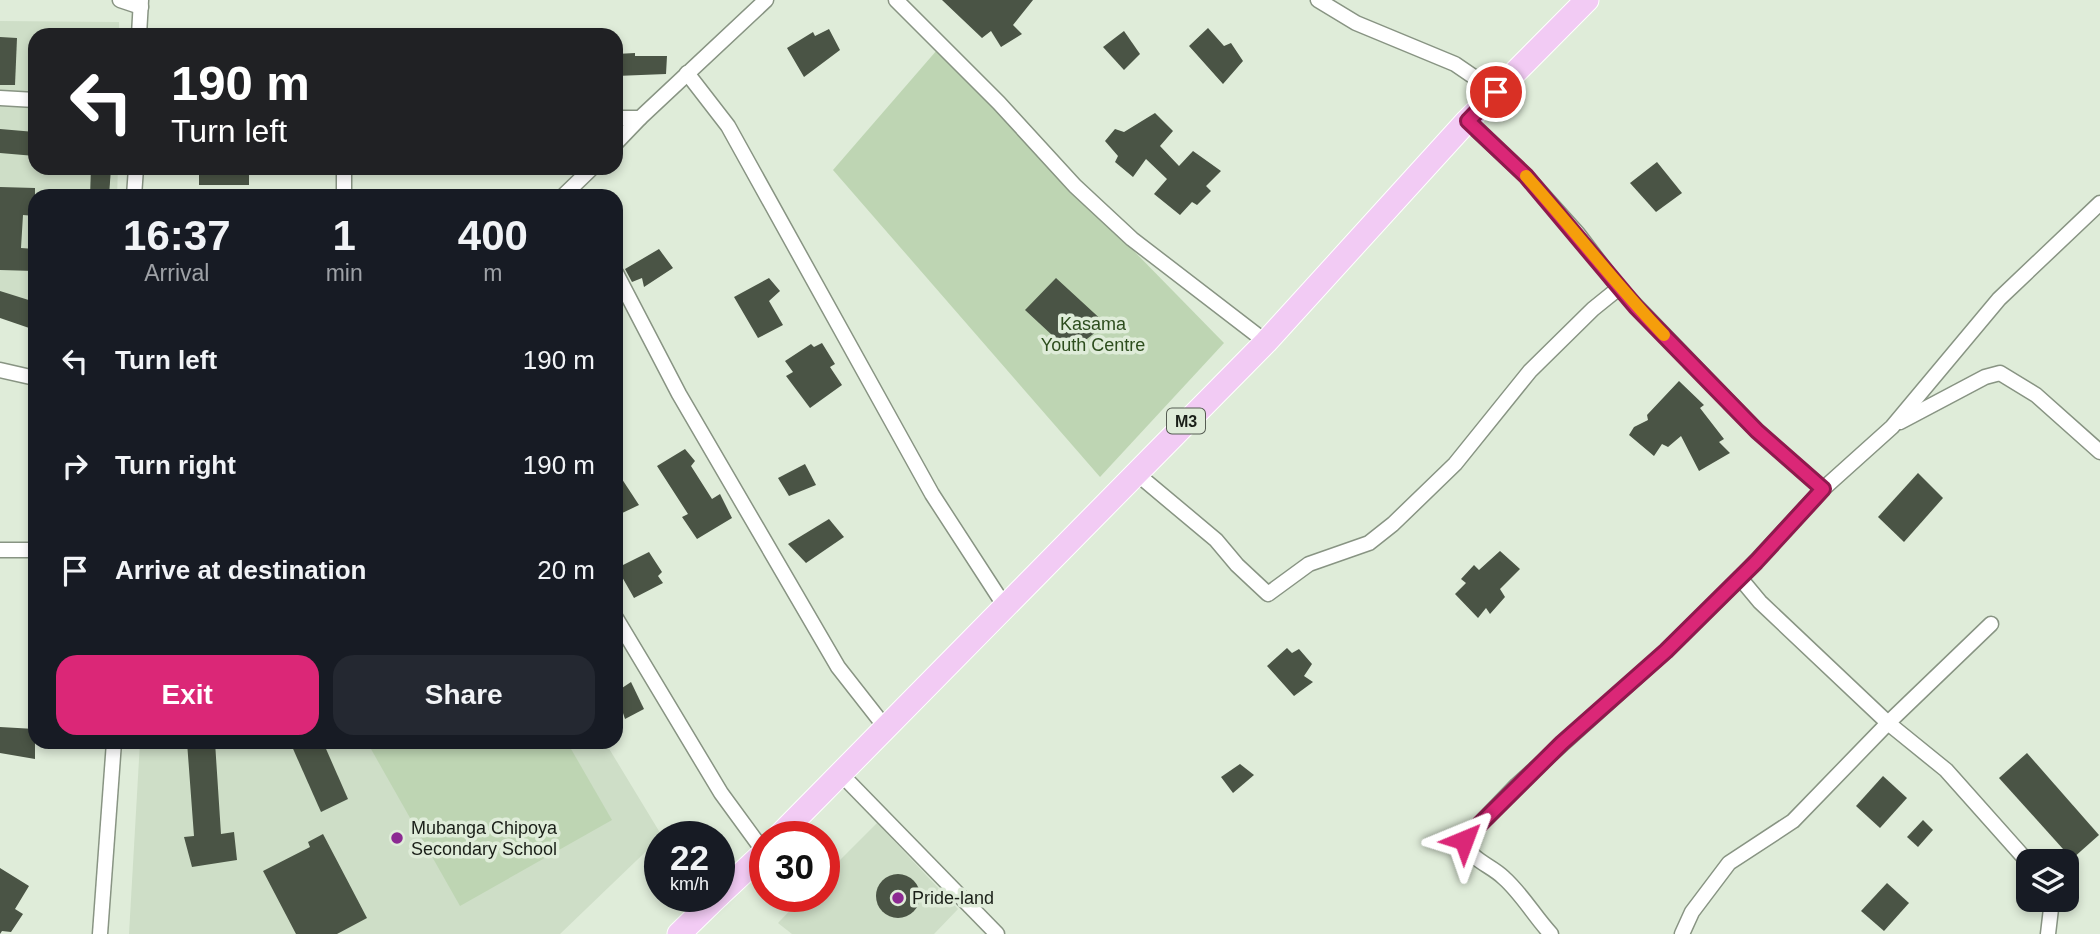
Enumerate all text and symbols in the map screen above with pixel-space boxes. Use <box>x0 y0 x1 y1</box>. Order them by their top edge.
icon: left <box>56 56 147 147</box>
text: 190 m <box>171 56 310 110</box>
pin <box>1466 62 1526 122</box>
icon: arrive <box>1477 73 1515 111</box>
text: Turn left <box>171 113 287 149</box>
text: 16:37 <box>123 212 231 259</box>
text: 1 <box>332 212 356 259</box>
text: 400 <box>458 212 528 259</box>
text: Arrival <box>144 260 209 286</box>
text: min <box>326 260 363 286</box>
text: m <box>483 260 502 286</box>
park label: Kasama Youth Centre <box>1041 314 1145 355</box>
icon: left <box>56 342 94 380</box>
text: Turn left <box>115 345 217 375</box>
text: 190 m <box>523 345 595 375</box>
road number: M3 <box>1167 408 1205 434</box>
icon: right <box>56 447 94 485</box>
text: Turn right <box>115 450 236 480</box>
text: 190 m <box>523 450 595 480</box>
icon: arrive <box>56 552 94 590</box>
text: Arrive at destination <box>115 555 366 585</box>
text: 20 m <box>537 555 595 585</box>
button: Exit <box>56 655 319 735</box>
button: Share <box>333 655 595 735</box>
position arrow <box>1427 803 1501 877</box>
place label: Mubanga Chipoya Secondary School <box>411 818 558 859</box>
speed limit sign: 30 <box>749 821 840 912</box>
marker: Mubanga Chipoya Secondary School <box>389 830 405 846</box>
text: 22 <box>670 838 709 877</box>
map controls <box>2016 849 2079 912</box>
button: layers <box>2016 849 2079 912</box>
text: km/h <box>670 874 709 894</box>
place label: Pride-land <box>912 888 994 908</box>
marker: Pride-land <box>890 890 906 906</box>

